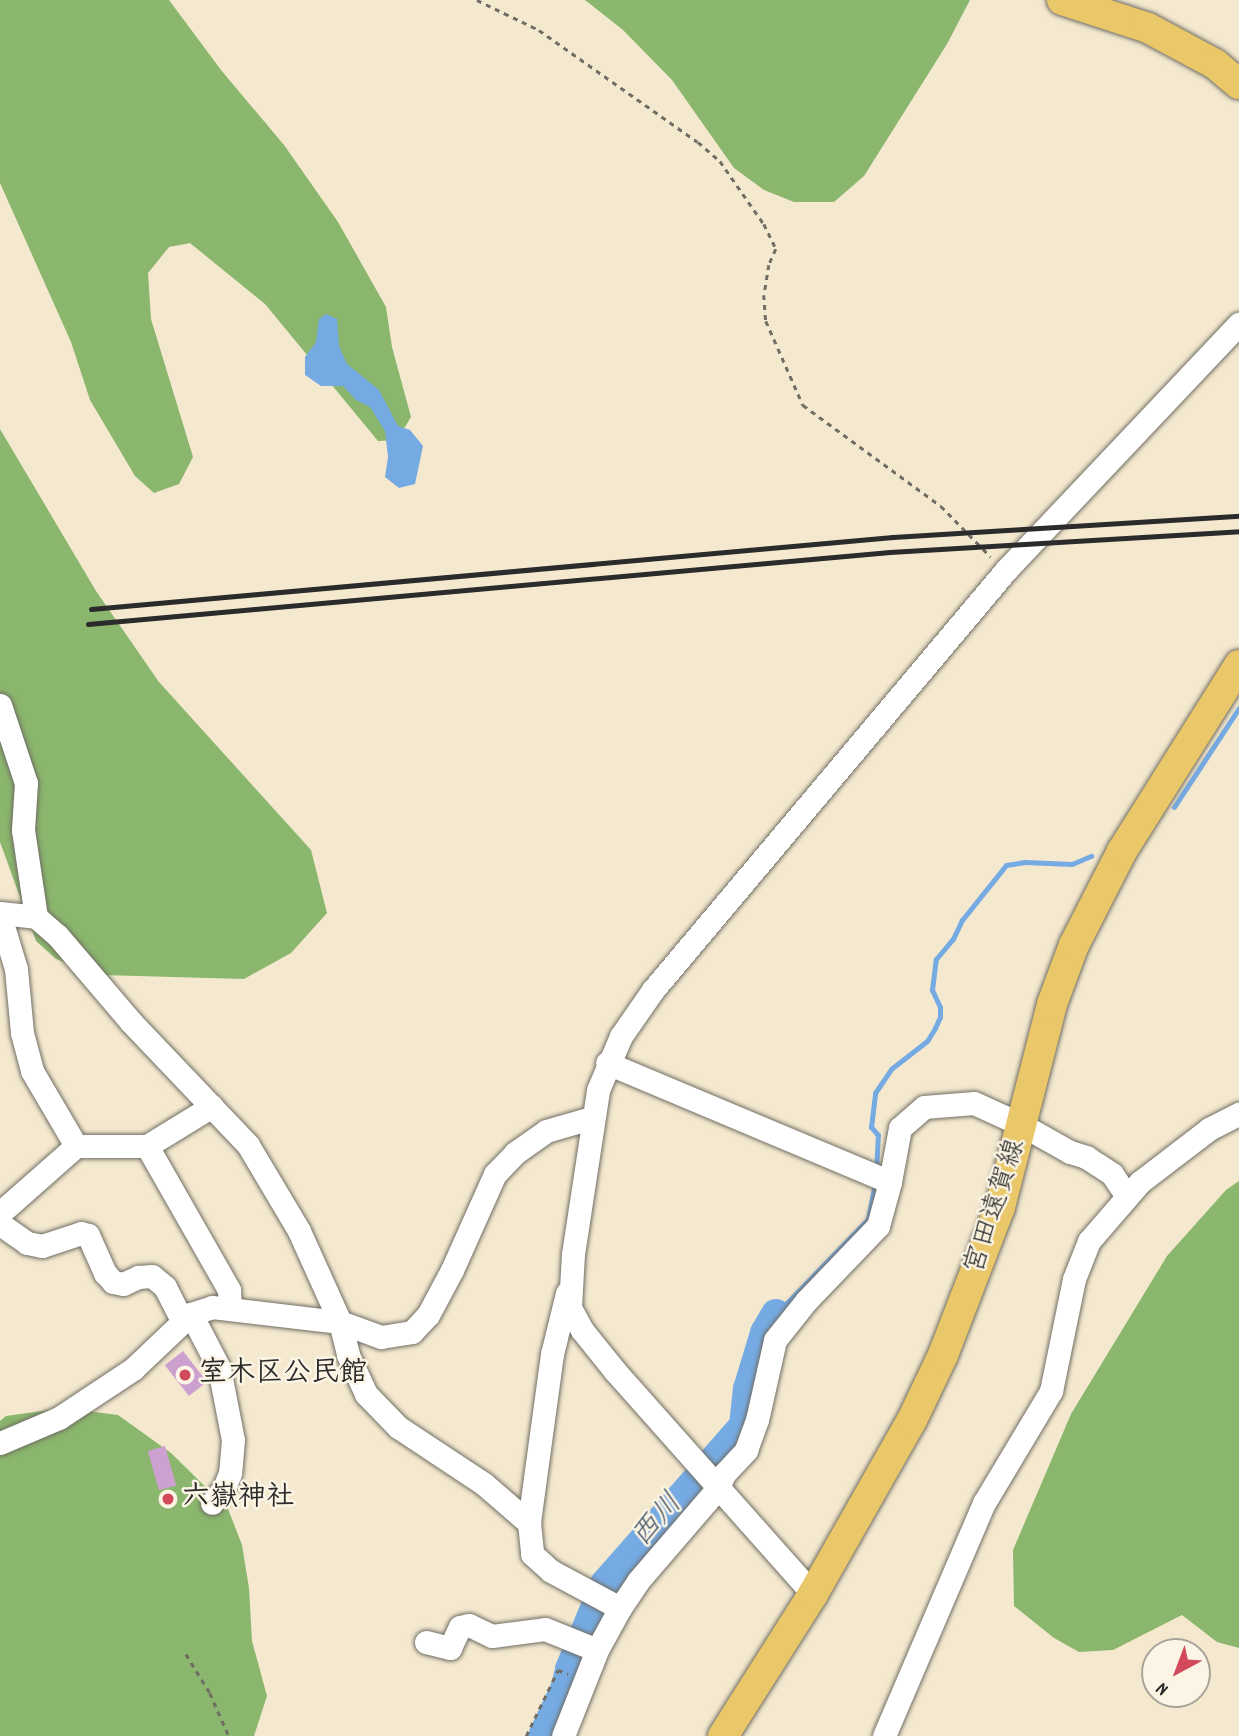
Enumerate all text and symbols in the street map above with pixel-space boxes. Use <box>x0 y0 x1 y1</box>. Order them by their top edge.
street label: 宮田遠賀線 <box>959 1135 1035 1279</box>
place label: 室木区公民館 <box>199 1358 367 1392</box>
marker: 室木区公民館 <box>177 1367 193 1383</box>
place label: 六嶽神社 <box>182 1482 294 1516</box>
water label: 西川 <box>626 1488 692 1556</box>
marker: 六嶽神社 <box>160 1491 176 1507</box>
north arrow <box>1141 1638 1211 1708</box>
text: N <box>1151 1674 1176 1701</box>

